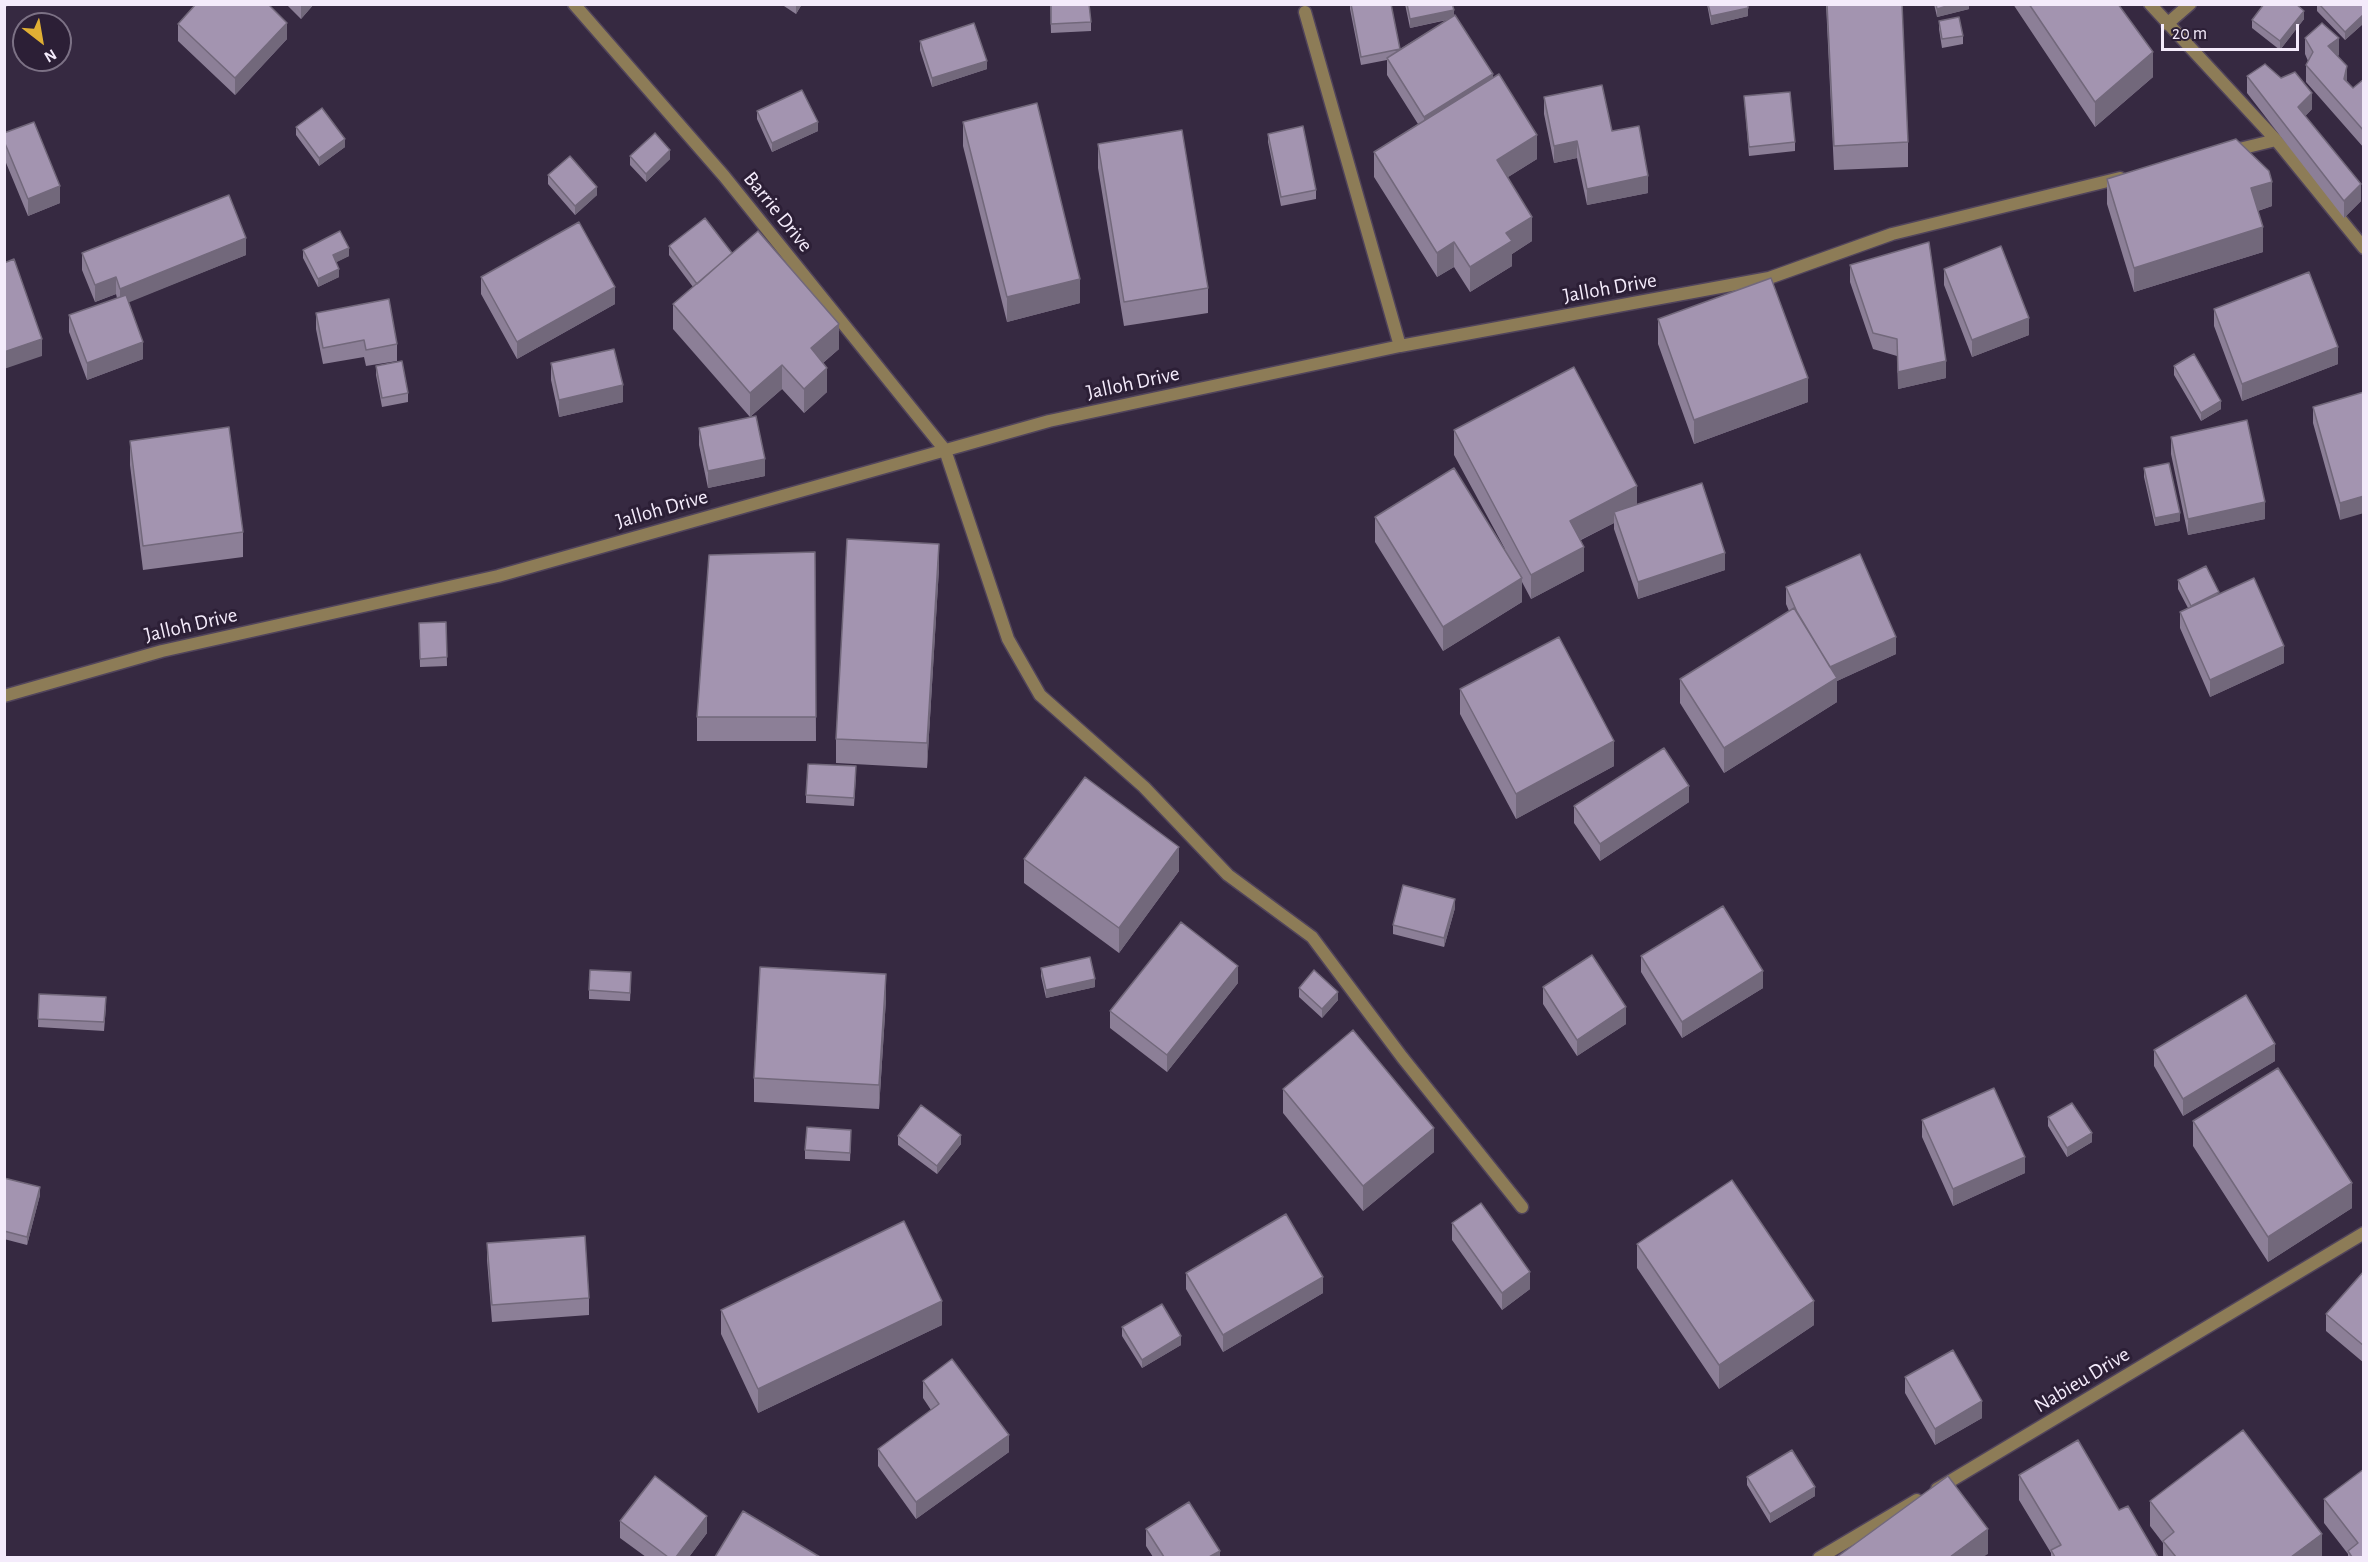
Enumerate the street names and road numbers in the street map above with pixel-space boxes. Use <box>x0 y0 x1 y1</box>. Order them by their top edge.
street label: Barrie Drive <box>738 167 818 257</box>
street label: Jalloh Drive <box>1561 267 1659 309</box>
street label: Jalloh Drive <box>1084 361 1182 405</box>
street label: Jalloh Drive <box>613 484 711 534</box>
street label: Jalloh Drive <box>142 602 240 648</box>
street label: Nabieu Drive <box>2030 1342 2134 1418</box>

